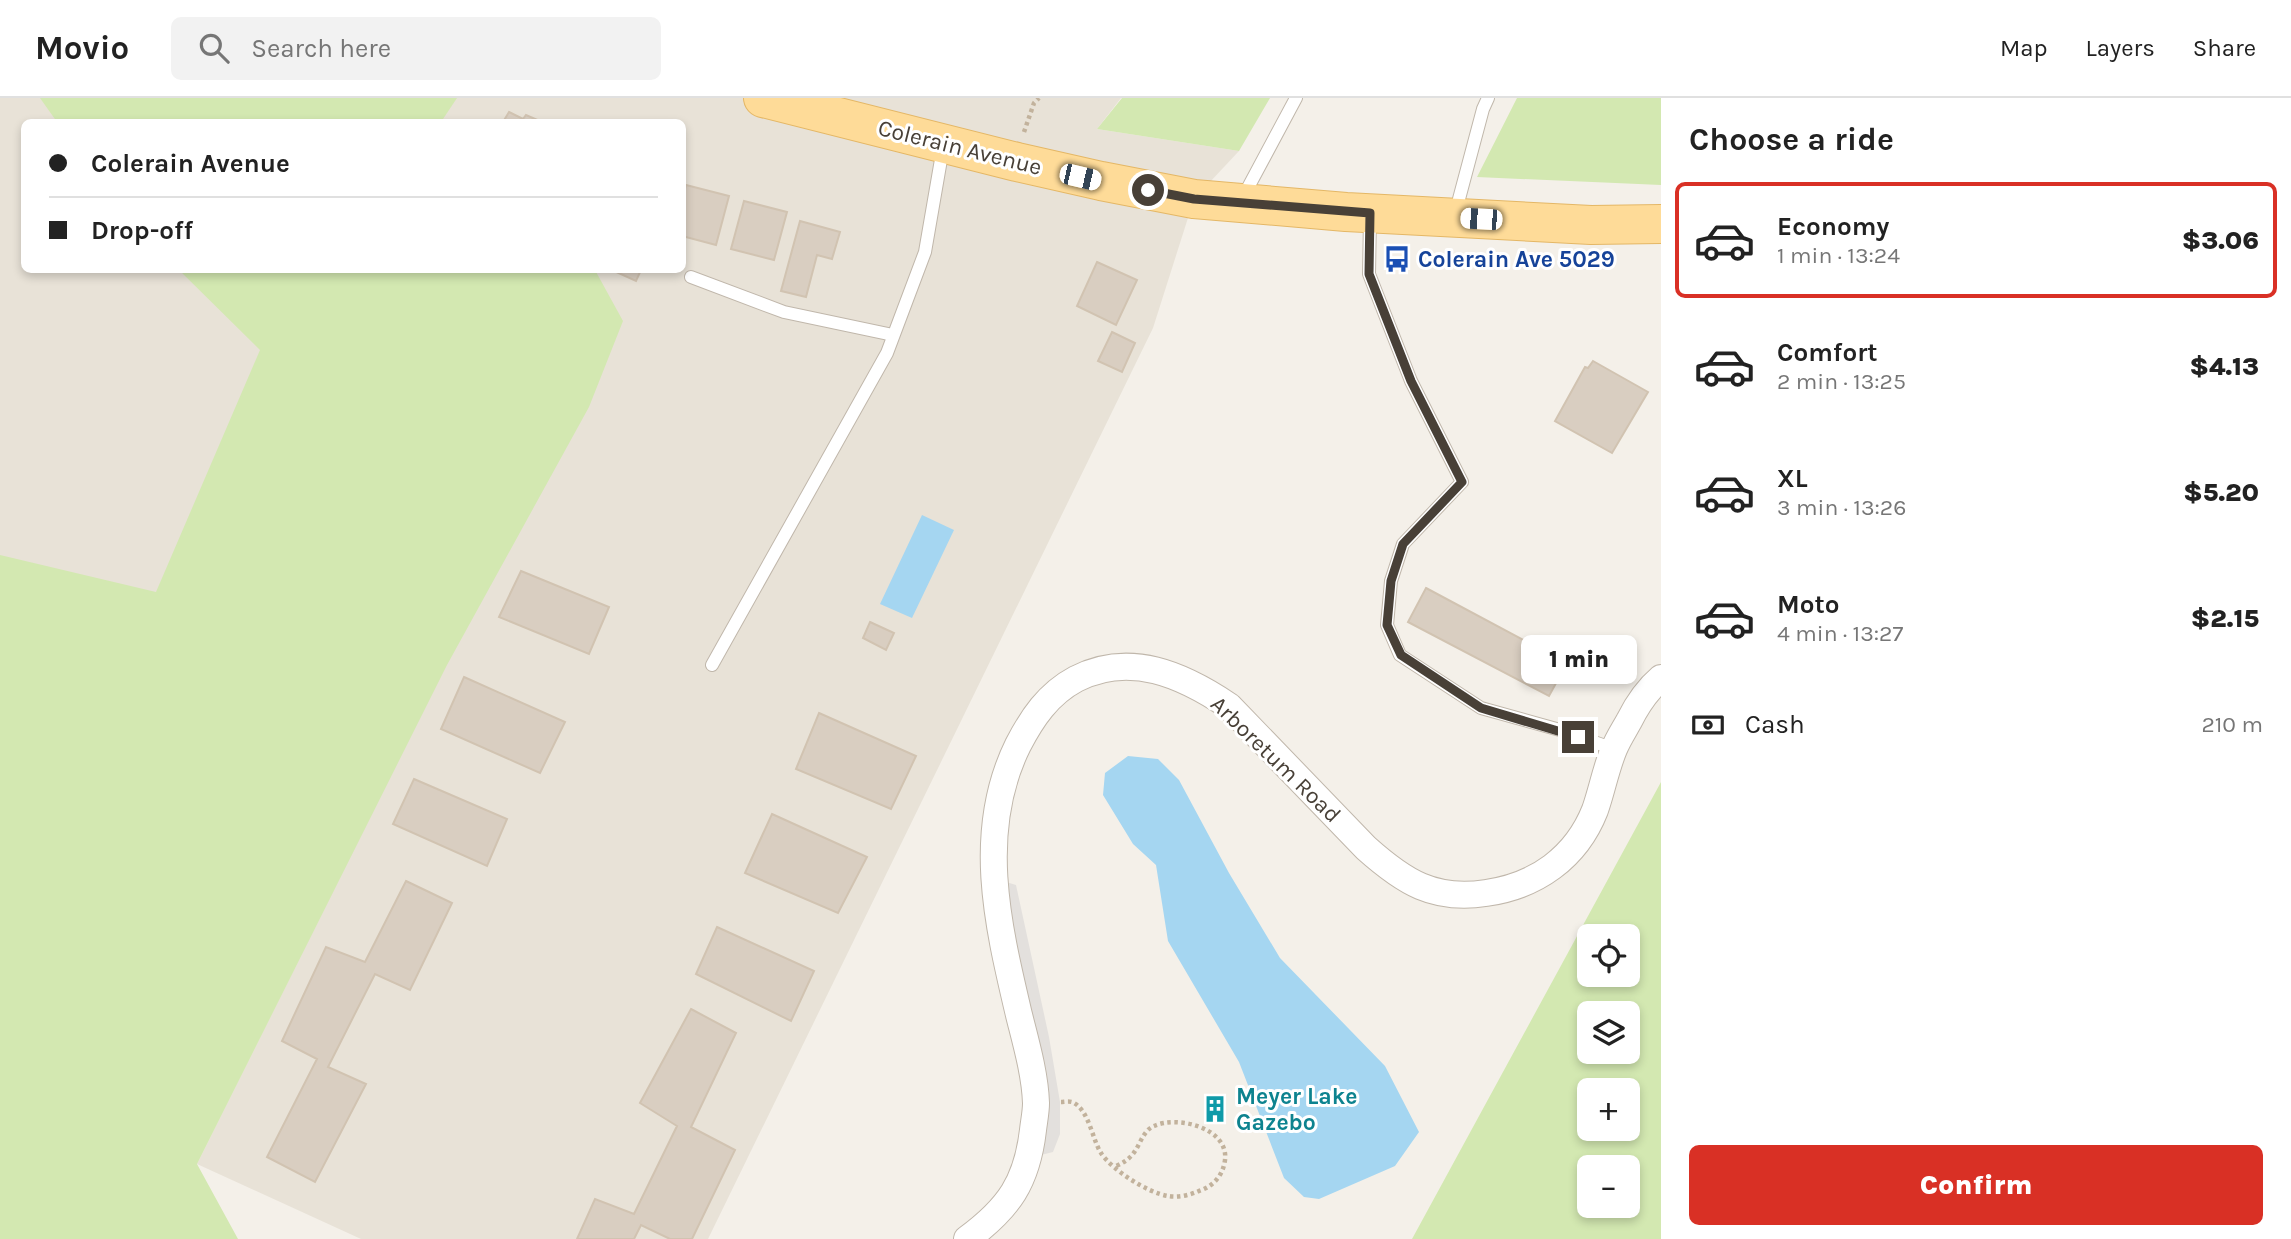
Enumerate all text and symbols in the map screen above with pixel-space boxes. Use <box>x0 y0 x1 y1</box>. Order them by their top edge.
search box <box>171 17 661 80</box>
text: Movio <box>35 29 129 67</box>
icon: search <box>195 29 233 67</box>
text: Search here <box>251 33 391 64</box>
text: Map <box>2000 34 2048 62</box>
text: Layers <box>2086 34 2155 62</box>
text: Share <box>2193 34 2256 62</box>
street label: Colerain Avenue <box>875 114 1045 181</box>
text: Choose a ride <box>1689 121 1894 158</box>
text: Colerain Avenue <box>91 148 290 179</box>
car <box>1058 162 1103 192</box>
route start <box>1132 174 1164 206</box>
car <box>1460 207 1503 231</box>
icon: car <box>1693 209 1756 272</box>
text: Economy <box>1777 211 1889 242</box>
text: Drop-off <box>91 215 193 246</box>
text: $3.06 <box>2182 225 2259 256</box>
text: 1 min · 13:24 <box>1777 242 1900 269</box>
bus stop icon: Colerain Ave 5029 <box>1382 244 1412 274</box>
place label: Colerain Ave 5029 <box>1418 246 1615 273</box>
icon: car <box>1693 335 1756 398</box>
text: Comfort <box>1777 337 1878 368</box>
text: $4.13 <box>2189 351 2259 382</box>
text: 2 min · 13:25 <box>1777 368 1906 395</box>
icon: car <box>1693 461 1756 524</box>
text: XL <box>1777 463 1808 494</box>
text: $5.20 <box>2183 477 2259 508</box>
text: 3 min · 13:26 <box>1777 494 1906 521</box>
icon: car <box>1693 587 1756 650</box>
text: Moto <box>1777 589 1839 620</box>
text: $2.15 <box>2191 603 2259 634</box>
text: 4 min · 13:27 <box>1777 620 1903 647</box>
callout: 1 min <box>1520 636 1636 684</box>
text: 1 min <box>1549 646 1609 673</box>
street label: Arboretum Road <box>1205 690 1346 828</box>
icon: cash <box>1689 706 1727 744</box>
text: Cash <box>1745 709 1805 740</box>
text: 210 m <box>2201 711 2263 738</box>
route end <box>1562 721 1594 753</box>
map controls <box>1577 924 1640 1218</box>
button: locate <box>1577 924 1640 987</box>
button: layers <box>1577 1001 1640 1064</box>
button: + <box>1577 1078 1640 1141</box>
place label: Meyer Lake Gazebo <box>1236 1083 1358 1136</box>
building icon: Meyer Lake Gazebo <box>1200 1094 1230 1124</box>
button: Confirm <box>1689 1145 2263 1225</box>
button: − <box>1577 1155 1640 1218</box>

